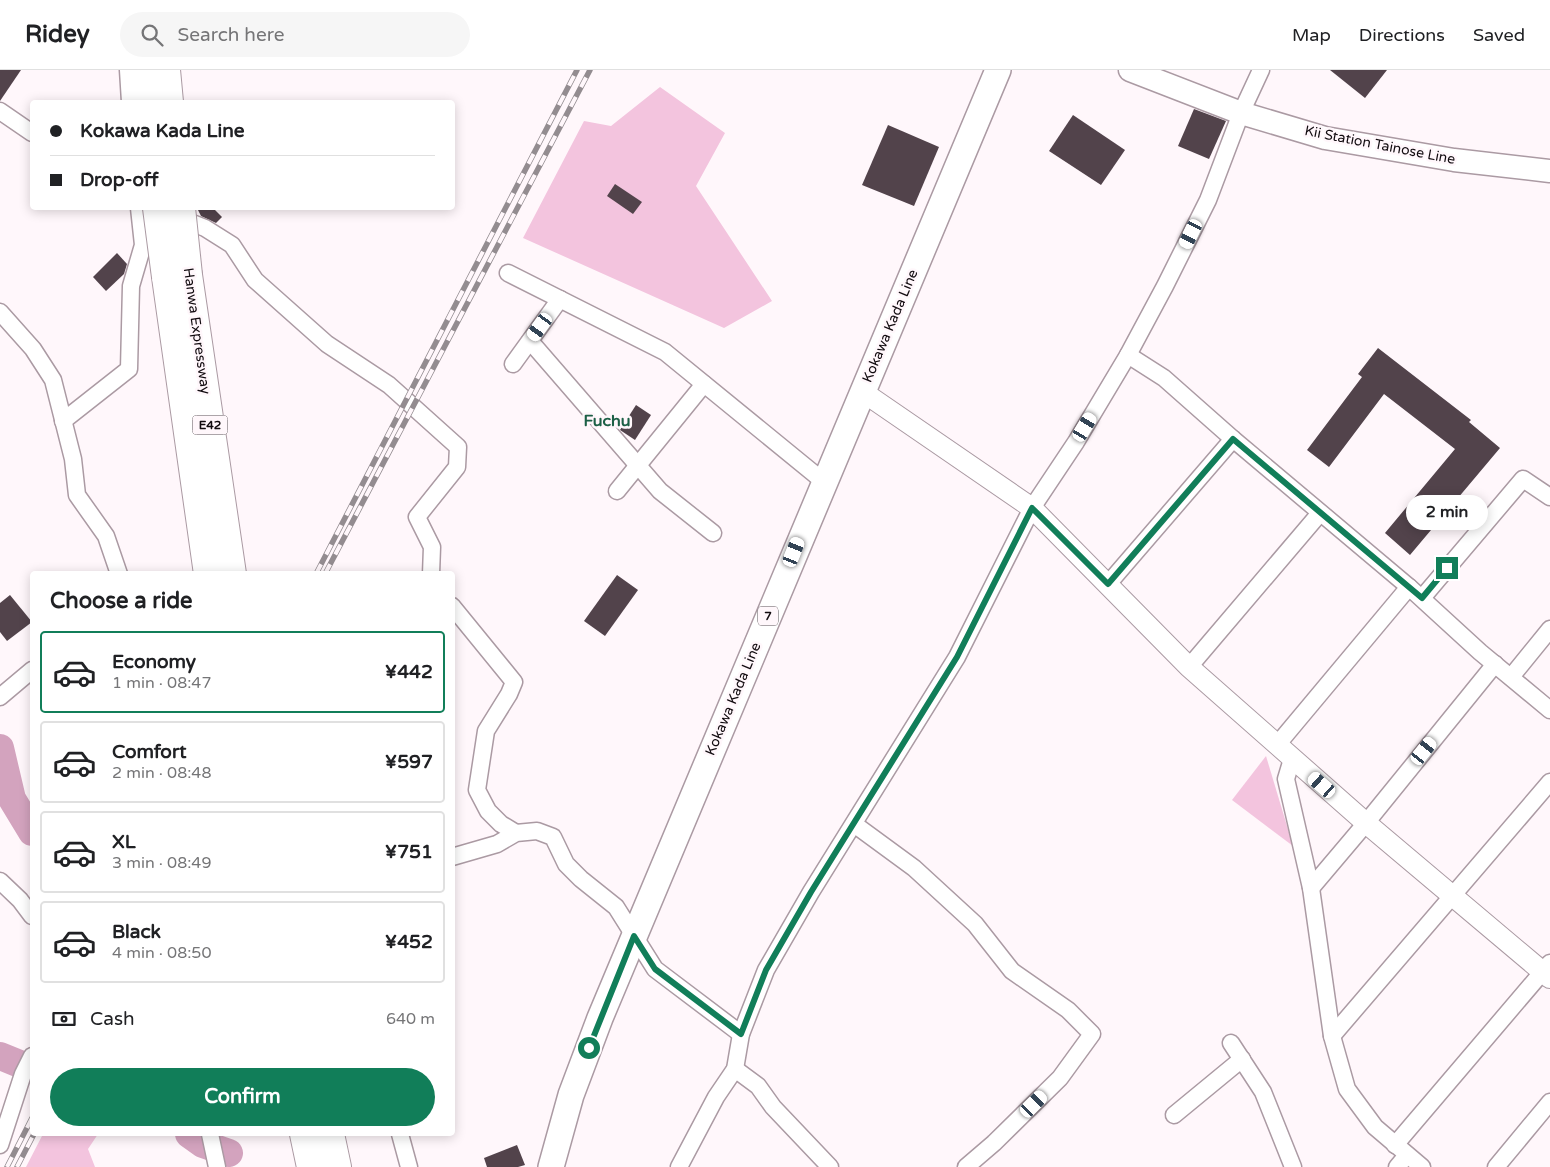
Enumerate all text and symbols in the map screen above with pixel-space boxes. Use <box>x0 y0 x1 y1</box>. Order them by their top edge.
search box <box>120 12 470 57</box>
text: Ridey <box>25 20 90 49</box>
icon: search <box>138 21 166 49</box>
text: Search here <box>178 24 284 46</box>
text: Map <box>1292 24 1331 46</box>
text: Directions <box>1359 24 1445 46</box>
text: Saved <box>1473 24 1525 46</box>
text: Kokawa Kada Line <box>80 120 245 142</box>
street label: Kii Station Tainose Line <box>1303 122 1457 168</box>
text: Drop-off <box>80 169 159 191</box>
car <box>1177 217 1204 251</box>
street label: Hanwa Expressway <box>180 267 214 396</box>
street label: Kokawa Kada Line <box>858 267 922 385</box>
car <box>525 310 554 344</box>
car <box>1070 410 1099 444</box>
district label: Fuchu <box>584 411 630 431</box>
road number: E42 <box>192 416 228 434</box>
callout: 2 min <box>1406 496 1488 530</box>
text: 2 min <box>1426 502 1468 522</box>
car <box>781 535 806 569</box>
route end <box>1436 557 1458 579</box>
text: Choose a ride <box>50 588 193 614</box>
road number: 7 <box>758 606 778 626</box>
street label: Kokawa Kada Line <box>701 640 765 758</box>
icon: car <box>52 650 97 695</box>
text: Economy <box>112 651 196 673</box>
text: ¥442 <box>385 661 433 683</box>
text: 1 min · 08:47 <box>112 673 211 693</box>
car <box>1408 735 1439 767</box>
icon: car <box>52 740 97 785</box>
text: Comfort <box>112 741 186 763</box>
text: ¥597 <box>385 751 433 773</box>
text: 2 min · 08:48 <box>112 763 211 783</box>
car <box>1305 769 1338 801</box>
icon: car <box>52 830 97 875</box>
text: XL <box>112 831 136 853</box>
text: ¥751 <box>385 841 433 863</box>
text: 3 min · 08:49 <box>112 853 211 873</box>
icon: car <box>52 920 97 965</box>
text: Black <box>112 921 161 943</box>
text: ¥452 <box>385 931 433 953</box>
text: 4 min · 08:50 <box>112 943 211 963</box>
icon: cash <box>50 1005 78 1033</box>
text: Cash <box>90 1008 135 1030</box>
text: 640 m <box>386 1009 435 1029</box>
route start <box>578 1037 600 1059</box>
button: Confirm <box>50 1068 435 1126</box>
car <box>1018 1088 1049 1120</box>

